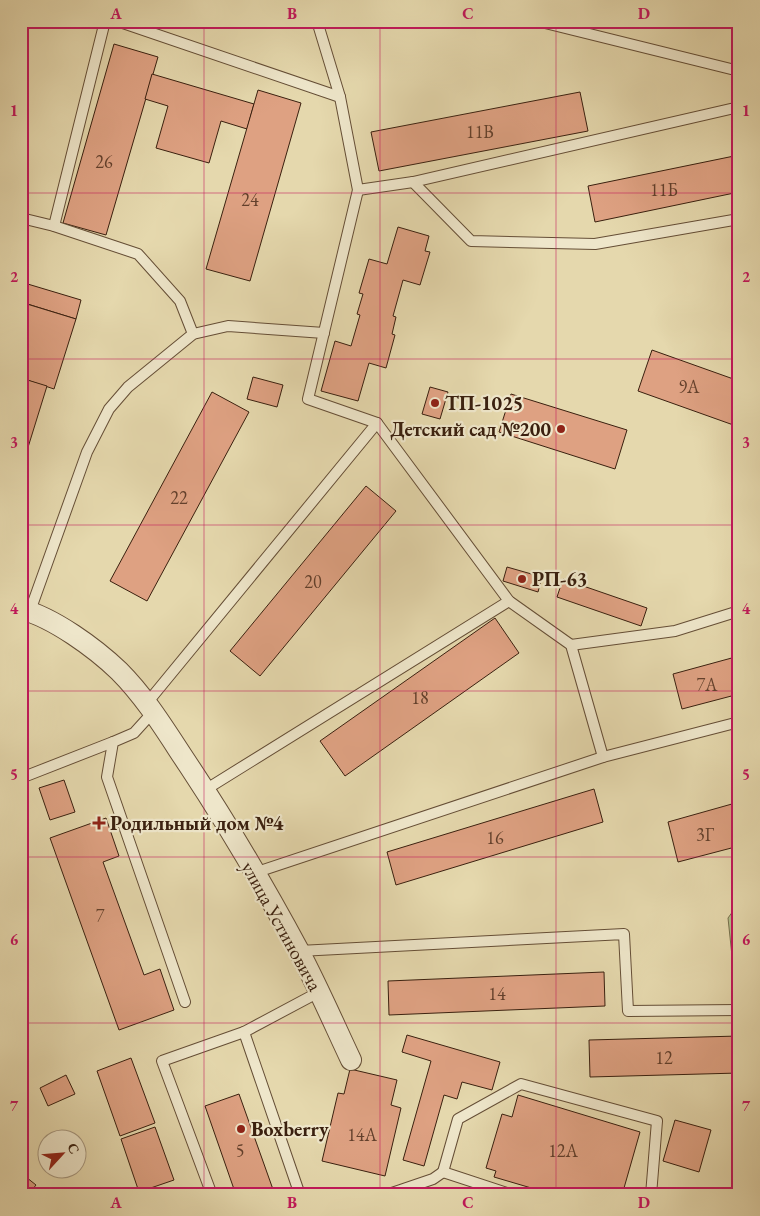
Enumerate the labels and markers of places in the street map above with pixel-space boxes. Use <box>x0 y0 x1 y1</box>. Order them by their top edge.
place label: ТП-1025 <box>445 390 523 416</box>
marker: ТП-1025 <box>429 397 441 409</box>
place label: Детский сад №200 <box>390 416 551 442</box>
marker: Детский сад №200 <box>555 423 567 435</box>
place label: РП-63 <box>532 566 587 592</box>
marker: РП-63 <box>516 573 528 585</box>
place label: Родильный дом №4 <box>110 810 284 836</box>
marker: Родильный дом №4 <box>92 816 106 830</box>
place label: Boxberry <box>251 1116 329 1142</box>
marker: Boxberry <box>235 1123 247 1135</box>

